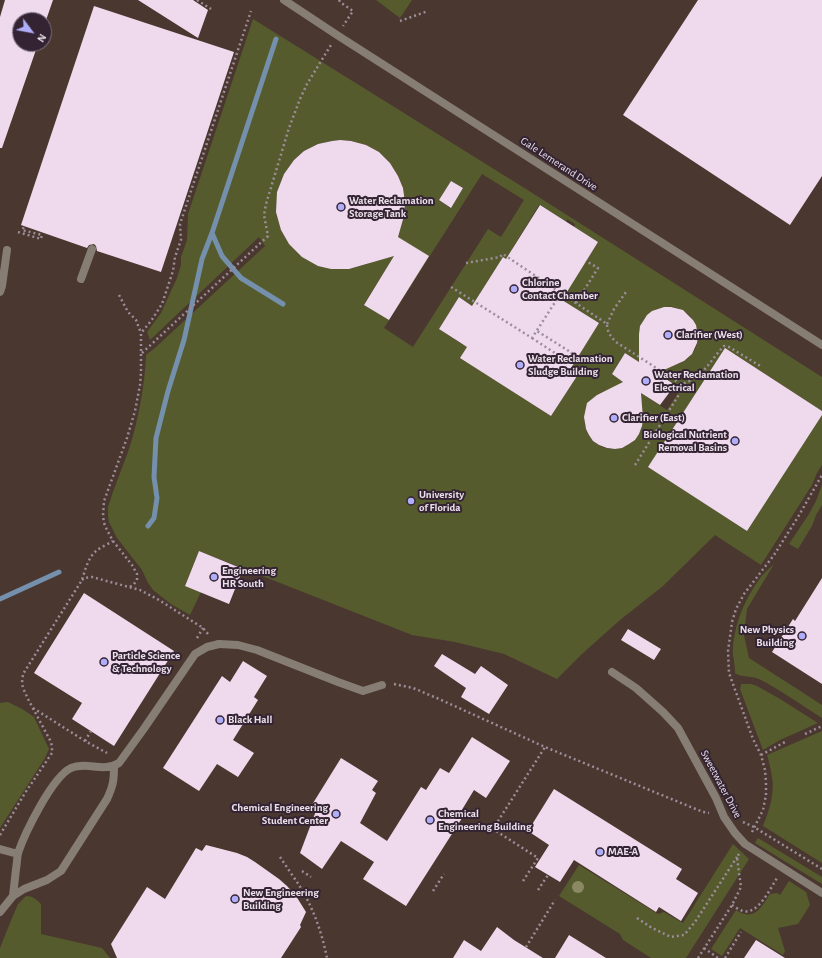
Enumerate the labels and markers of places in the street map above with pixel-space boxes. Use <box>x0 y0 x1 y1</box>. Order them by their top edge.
place label: Water Reclamation Storage Tank <box>349 194 433 220</box>
marker: Water Reclamation Storage Tank <box>336 202 346 212</box>
place label: Chlorine Contact Chamber <box>522 276 598 302</box>
marker: Chlorine Contact Chamber <box>509 284 519 294</box>
place label: Clarifier (West) <box>676 328 743 342</box>
marker: Clarifier (West) <box>663 330 673 340</box>
place label: Water Reclamation Sludge Building <box>528 352 612 378</box>
marker: Water Reclamation Sludge Building <box>515 360 525 370</box>
place label: Water Reclamation Electrical <box>654 368 738 394</box>
marker: Water Reclamation Electrical <box>641 376 651 386</box>
place label: Clarifier (East) <box>622 411 685 425</box>
marker: Clarifier (East) <box>609 413 619 423</box>
place label: Biological Nutrient Removal Basins <box>643 428 727 454</box>
marker: Biological Nutrient Removal Basins <box>730 436 740 446</box>
place label: University of Florida <box>419 488 464 514</box>
marker: University of Florida <box>406 496 416 506</box>
place label: Engineering HR South <box>222 564 276 590</box>
marker: Engineering HR South <box>209 572 219 582</box>
place label: New Physics Building <box>740 623 794 649</box>
marker: New Physics Building <box>797 631 807 641</box>
place label: Particle Science & Technology <box>112 649 180 675</box>
marker: Particle Science & Technology <box>99 657 109 667</box>
place label: Black Hall <box>228 713 272 727</box>
marker: Black Hall <box>215 715 225 725</box>
place label: Chemical Engineering Student Center <box>232 801 328 827</box>
place label: Chemical Engineering Building <box>438 807 531 833</box>
marker: Chemical Engineering Student Center <box>331 809 341 819</box>
marker: Chemical Engineering Building <box>425 815 435 825</box>
place label: MAE-A <box>608 845 638 859</box>
marker: MAE-A <box>595 847 605 857</box>
place label: New Engineering Building <box>243 886 319 912</box>
marker: New Engineering Building <box>230 894 240 904</box>

